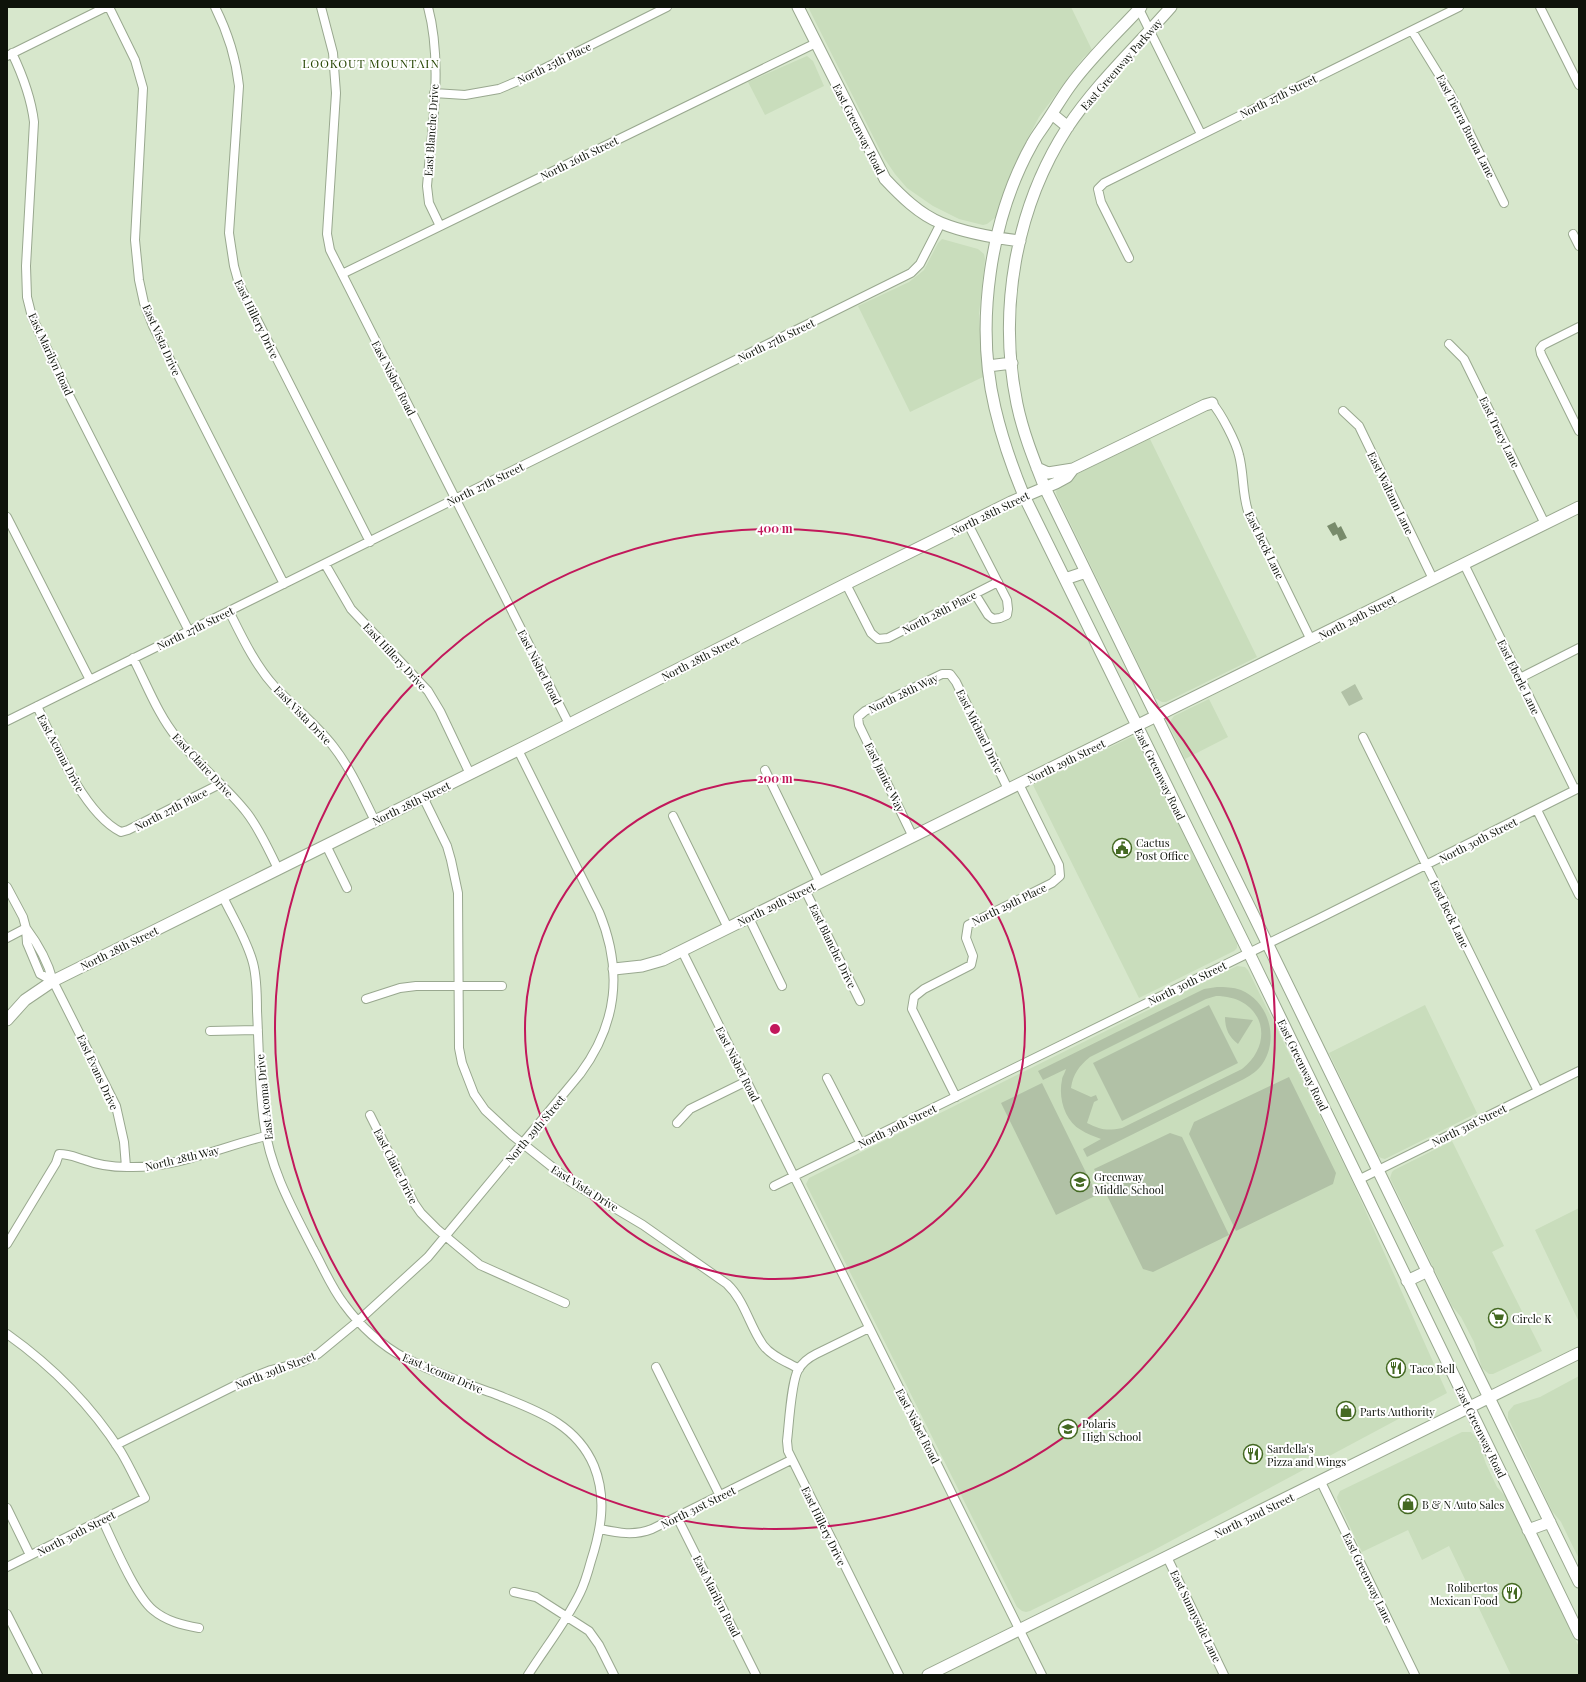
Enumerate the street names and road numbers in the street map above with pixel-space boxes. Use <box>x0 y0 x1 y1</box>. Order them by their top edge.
street label: East Greenway Parkway <box>1077 14 1165 113</box>
street label: North 25th Place <box>515 38 594 87</box>
street label: North 27th Street <box>1237 71 1319 121</box>
street label: East Tierra Buena Lane <box>1433 72 1499 181</box>
street label: East Greenway Road <box>830 81 889 178</box>
street label: East Blanche Drive <box>420 83 442 177</box>
street label: North 26th Street <box>537 133 621 183</box>
street label: East Hillery Drive <box>231 277 283 362</box>
street label: East Vista Drive <box>140 302 185 379</box>
street label: East Marilyn Road <box>25 310 77 398</box>
street label: North 27th Street <box>735 315 817 365</box>
street label: East Nisbet Road <box>369 338 420 419</box>
street label: East Tracy Lane <box>1476 394 1524 471</box>
street label: East Waltann Lane <box>1364 449 1418 537</box>
street label: North 27th Street <box>444 459 526 509</box>
street label: North 28th Street <box>948 488 1032 538</box>
street label: East Beck Lane <box>1242 508 1288 582</box>
street label: North 28th Place <box>899 587 979 637</box>
street label: North 29th Street <box>1316 591 1398 643</box>
street label: North 27th Street <box>154 603 236 653</box>
street label: East Hillery Drive <box>360 619 430 693</box>
street label: East Nisbet Road <box>515 627 566 708</box>
street label: North 28th Street <box>659 632 741 684</box>
street label: East Eberle Lane <box>1494 637 1544 718</box>
street label: North 28th Way <box>866 669 941 716</box>
street label: East Vista Drive <box>271 682 335 748</box>
street label: East Michael Drive <box>953 686 1007 776</box>
street label: East Acoma Drive <box>34 711 88 795</box>
street label: East Greenway Road <box>1131 726 1189 823</box>
street label: East Claire Drive <box>169 730 237 801</box>
street label: North 29th Street <box>1024 736 1108 786</box>
street label: East Janice Way <box>862 740 909 815</box>
street label: North 28th Street <box>369 778 453 828</box>
street label: North 27th Place <box>132 784 211 834</box>
street label: North 30th Street <box>1436 814 1520 866</box>
street label: East Beck Lane <box>1427 877 1473 951</box>
street label: North 29th Street <box>734 879 818 929</box>
street label: North 29th Place <box>969 879 1049 929</box>
street label: East Blanche Drive <box>806 901 860 991</box>
street label: North 28th Street <box>77 923 161 973</box>
street label: North 30th Street <box>1145 957 1229 1009</box>
street label: East Greenway Road <box>1274 1017 1332 1114</box>
street label: East Nisbet Road <box>713 1024 764 1105</box>
street label: East Evans Drive <box>74 1032 122 1113</box>
street label: East Acoma Drive <box>252 1053 276 1141</box>
street label: North 29th Street <box>502 1092 568 1166</box>
street label: North 30th Street <box>855 1100 939 1152</box>
street label: North 31st Street <box>1429 1100 1509 1150</box>
street label: East Claire Drive <box>371 1126 422 1207</box>
street label: North 28th Way <box>143 1142 221 1174</box>
street label: East Vista Drive <box>548 1161 622 1215</box>
street label: North 29th Street <box>233 1348 318 1392</box>
street label: East Acoma Drive <box>400 1349 486 1397</box>
street label: East Greenway Road <box>1452 1384 1510 1481</box>
street label: East Nisbet Road <box>893 1386 944 1467</box>
street label: North 31st Street <box>658 1482 738 1532</box>
street label: East Hillery Drive <box>798 1484 850 1569</box>
street label: North 32nd Street <box>1212 1489 1297 1541</box>
street label: North 30th Street <box>34 1507 118 1559</box>
street label: East Greenway Lane <box>1339 1530 1397 1626</box>
street label: East Marilyn Road <box>690 1553 744 1640</box>
street label: East Sunnyside Lane <box>1167 1567 1225 1665</box>

